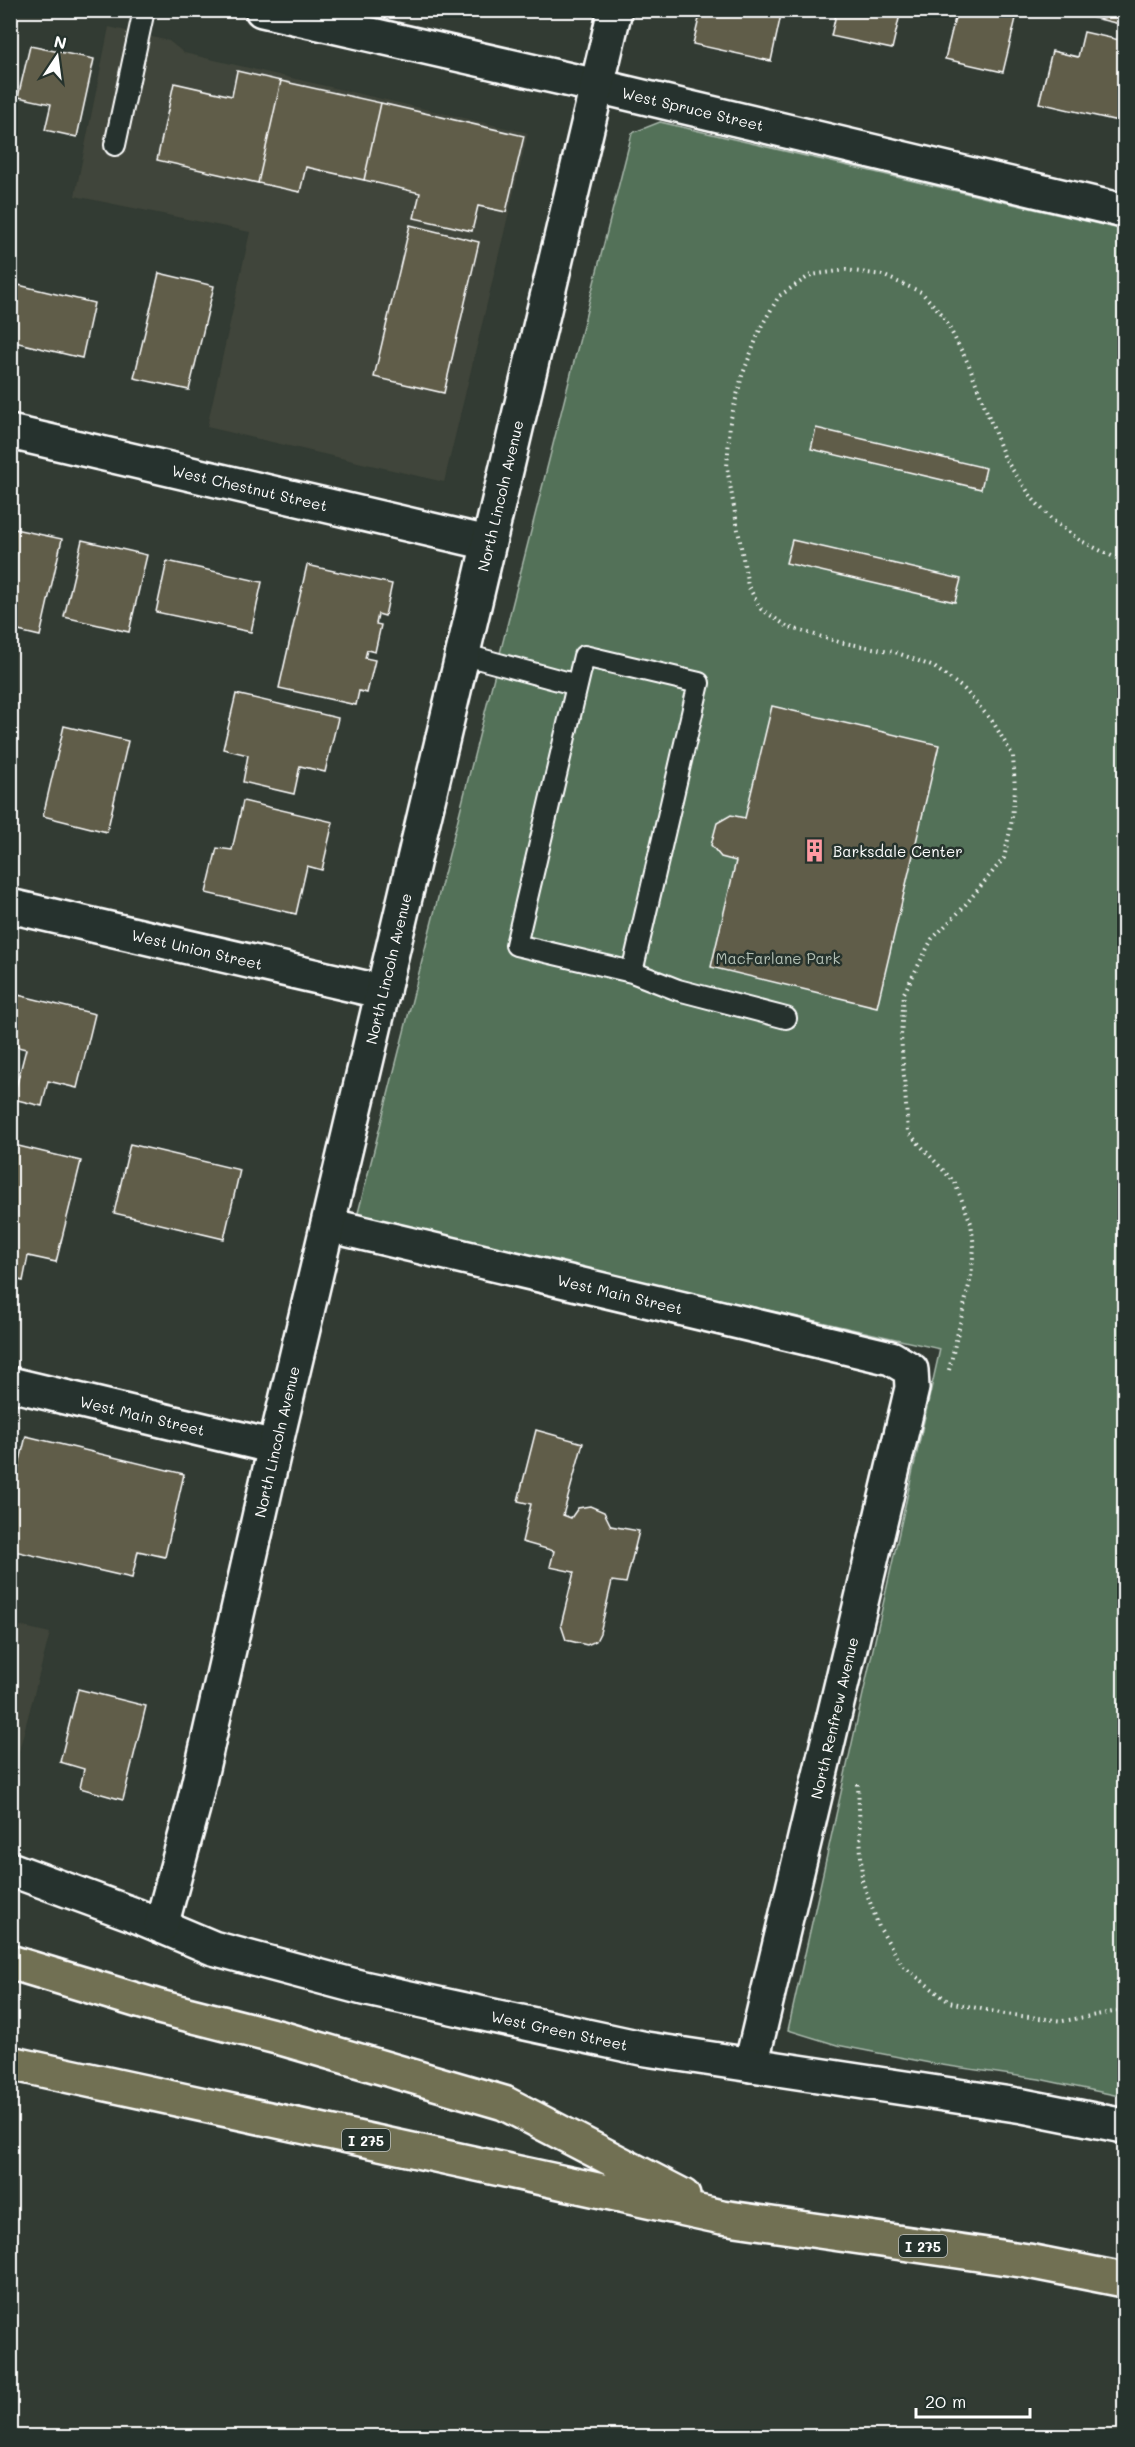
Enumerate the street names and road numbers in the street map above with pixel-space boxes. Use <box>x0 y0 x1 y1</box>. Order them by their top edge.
street label: West Spruce Street <box>620 82 766 135</box>
street label: North Lincoln Avenue <box>473 418 528 573</box>
street label: West Chestnut Street <box>170 460 329 515</box>
street label: North Lincoln Avenue <box>361 891 416 1046</box>
street label: West Union Street <box>130 924 265 974</box>
street label: West Main Street <box>555 1270 685 1318</box>
street label: North Lincoln Avenue <box>249 1364 304 1519</box>
street label: West Main Street <box>78 1391 207 1440</box>
street label: North Renfrew Avenue <box>806 1635 862 1801</box>
street label: West Green Street <box>489 2006 630 2055</box>
road number: I 275 <box>342 2129 390 2151</box>
road number: I 275 <box>899 2235 947 2257</box>

